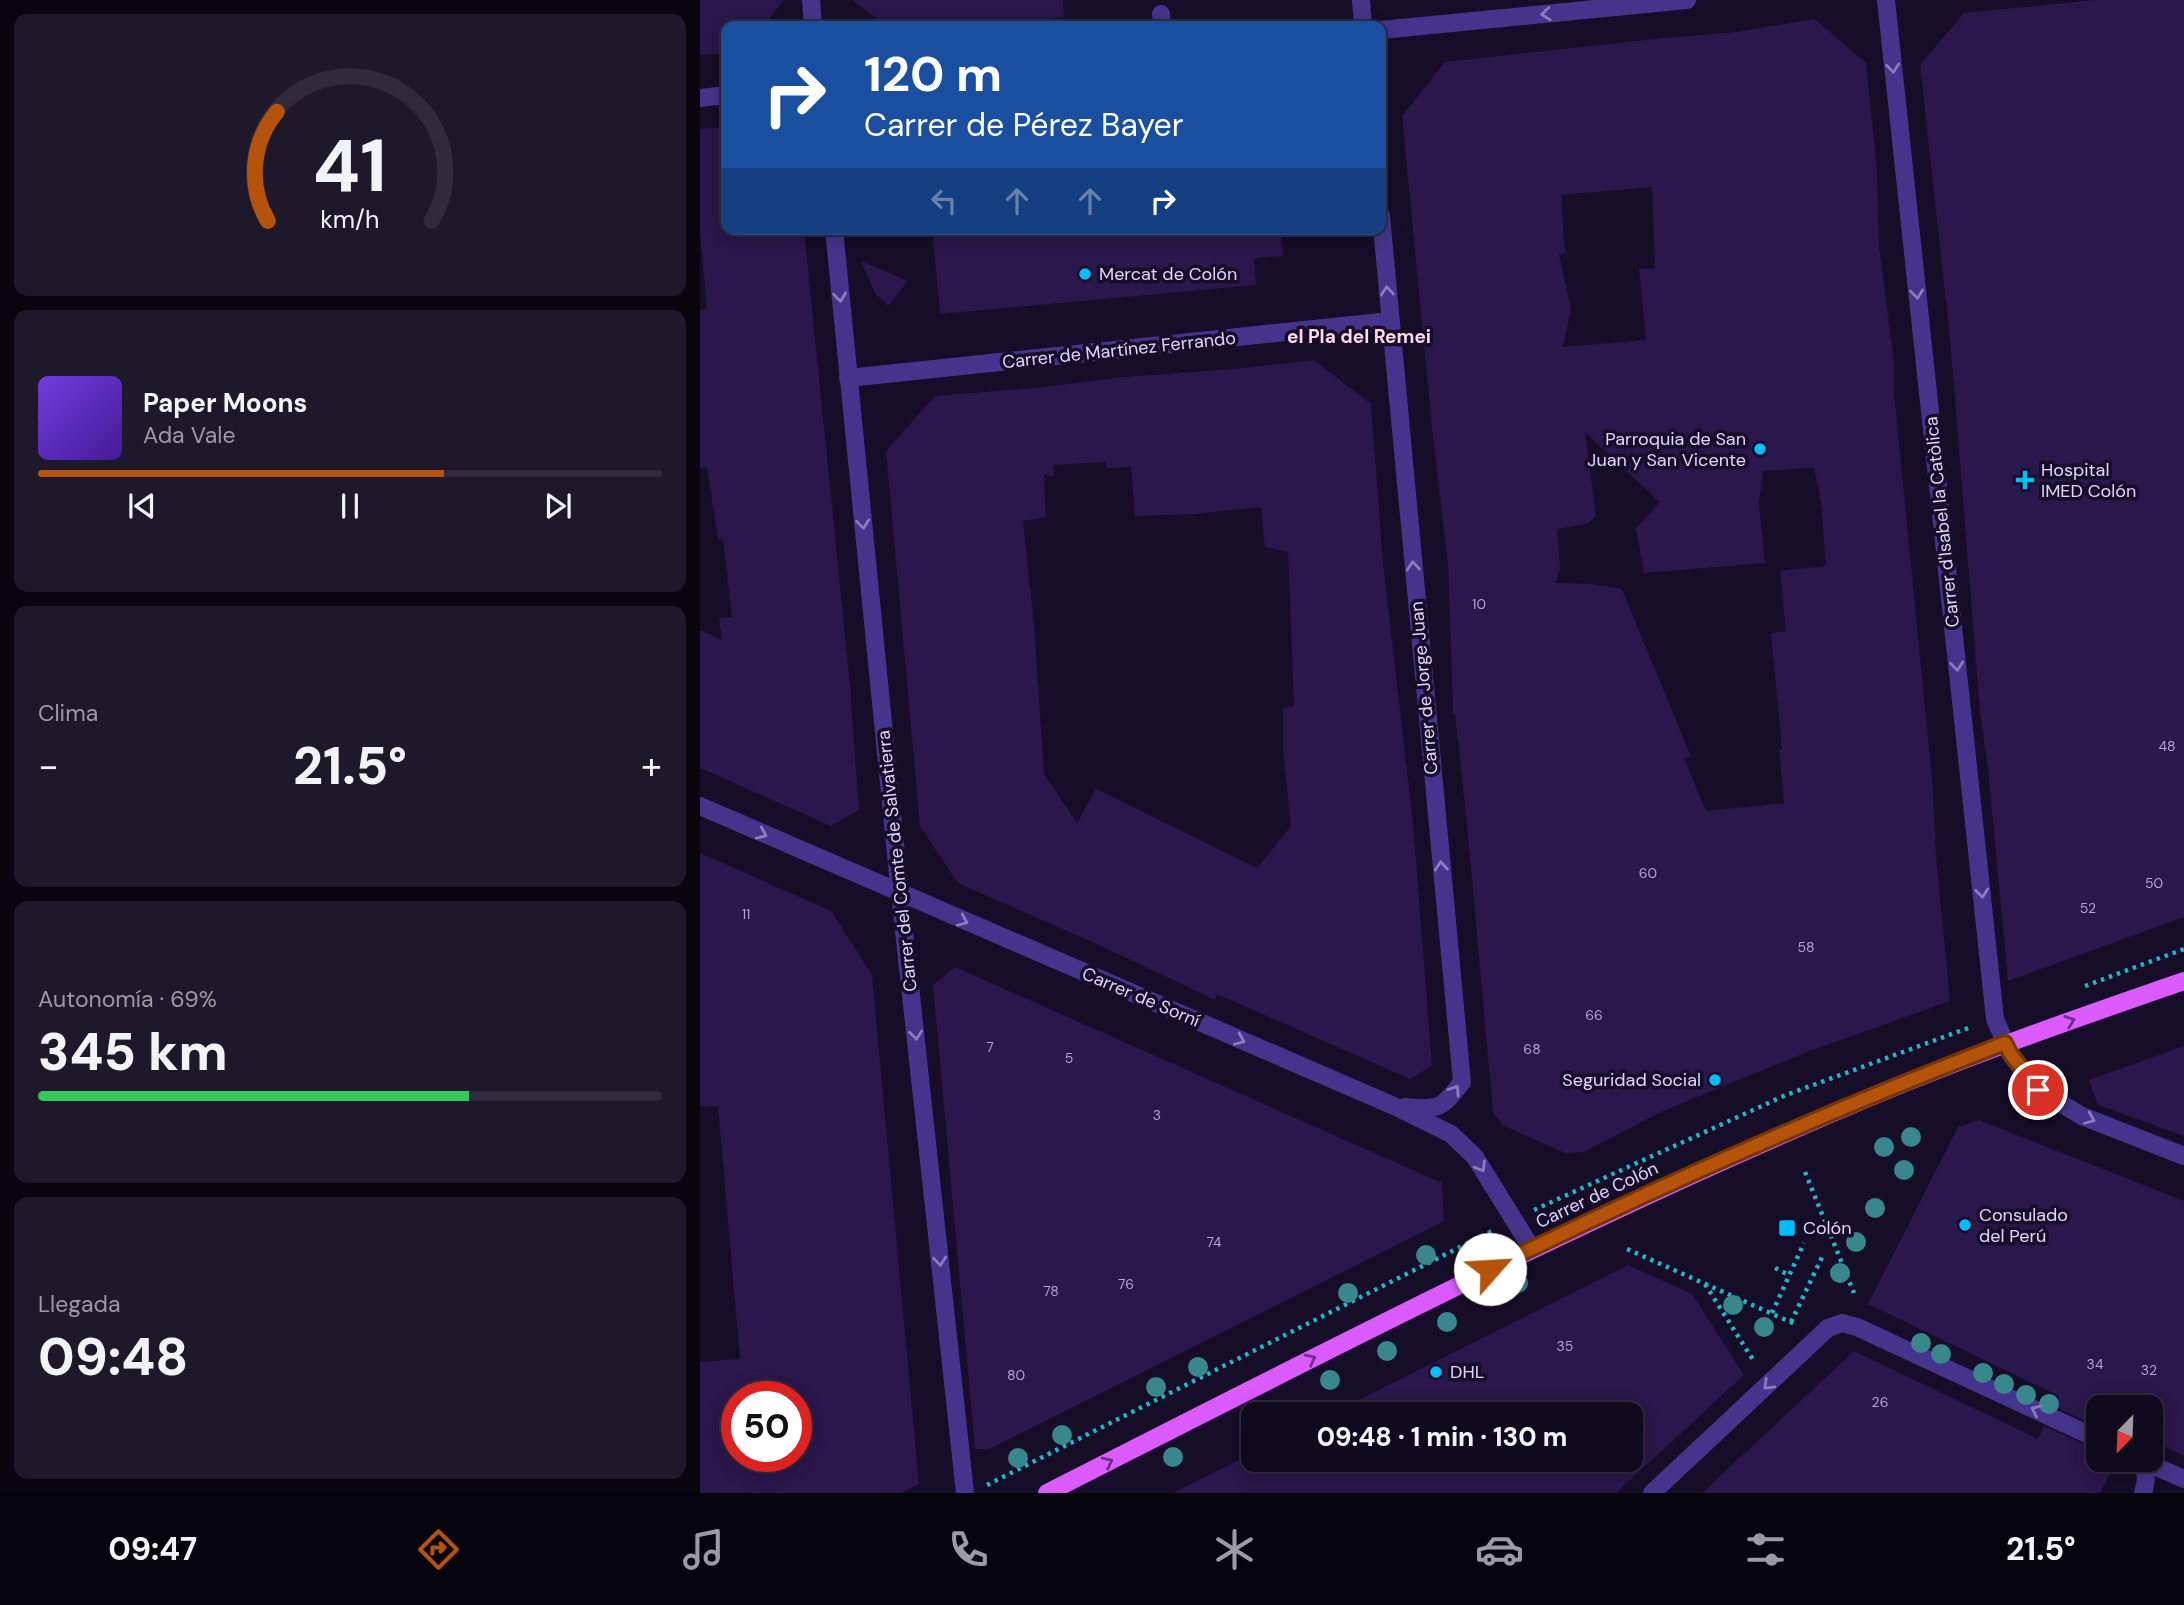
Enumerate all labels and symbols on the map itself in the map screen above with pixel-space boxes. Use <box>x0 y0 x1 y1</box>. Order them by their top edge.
one-way arrow <box>1541 6 1552 21</box>
one-way arrow <box>1885 63 1900 74</box>
place label: Mercat de Colón <box>1099 262 1237 286</box>
marker: Mercat de Colón <box>1077 266 1093 282</box>
one-way arrow <box>1380 285 1395 296</box>
one-way arrow <box>1910 288 1925 300</box>
one-way arrow <box>833 291 848 303</box>
district label: el Pla del Remei <box>1287 324 1431 349</box>
street label: Carrer de Martínez Ferrando <box>1001 326 1237 374</box>
street label: Carrer d'Isabel la Catòlica <box>1919 415 1965 629</box>
place label: Parroquia de San Juan y San Vicente <box>1587 427 1746 472</box>
marker: Parroquia de San Juan y San Vicente <box>1752 441 1768 457</box>
place label: Hospital IMED Colón <box>2041 458 2136 503</box>
marker: Hospital IMED Colón <box>2015 470 2035 490</box>
one-way arrow <box>855 518 870 529</box>
one-way arrow <box>1406 560 1421 571</box>
house number: 10 <box>1472 595 1486 613</box>
street label: Carrer de Jorge Juan <box>1404 600 1444 776</box>
one-way arrow <box>1950 661 1965 672</box>
street label: Carrer del Comte de Salvatierra <box>871 729 923 993</box>
house number: 48 <box>2158 737 2176 755</box>
one-way arrow <box>755 826 768 840</box>
one-way arrow <box>1434 860 1449 871</box>
house number: 60 <box>1639 864 1657 882</box>
house number: 50 <box>2145 874 2163 892</box>
one-way arrow <box>1974 887 1989 899</box>
house number: 52 <box>2080 899 2096 917</box>
house number: 11 <box>742 905 750 923</box>
one-way arrow <box>956 913 968 927</box>
house number: 58 <box>1797 938 1815 956</box>
street label: Carrer de Sorní <box>1078 961 1204 1033</box>
house number: 66 <box>1585 1006 1603 1024</box>
one-way arrow <box>2063 1015 2075 1029</box>
one-way arrow <box>908 1029 923 1041</box>
one-way arrow <box>1232 1032 1245 1046</box>
house number: 7 <box>986 1038 994 1056</box>
house number: 68 <box>1523 1040 1541 1058</box>
house number: 5 <box>1065 1049 1073 1067</box>
pin <box>2008 1060 2068 1120</box>
place label: Seguridad Social <box>1562 1068 1701 1092</box>
marker: Seguridad Social <box>1707 1072 1723 1088</box>
one-way arrow <box>1446 1085 1459 1098</box>
house number: 3 <box>1153 1106 1161 1124</box>
one-way arrow <box>2084 1110 2096 1124</box>
street label: Carrer de Colón <box>1532 1156 1662 1234</box>
one-way arrow <box>1473 1160 1486 1173</box>
place label: Consulado del Perú <box>1979 1203 2068 1248</box>
place label: Colón <box>1803 1216 1852 1240</box>
marker: Consulado del Perú <box>1957 1217 1973 1233</box>
marker: Colón <box>1777 1218 1797 1238</box>
position arrow <box>1453 1232 1527 1306</box>
house number: 74 <box>1206 1233 1222 1251</box>
one-way arrow <box>932 1256 947 1267</box>
house number: 76 <box>1118 1275 1134 1293</box>
house number: 78 <box>1043 1282 1059 1300</box>
house number: 35 <box>1557 1337 1573 1355</box>
one-way arrow <box>1303 1354 1316 1368</box>
house number: 34 <box>2087 1355 2104 1373</box>
place label: DHL <box>1450 1360 1484 1384</box>
house number: 32 <box>2141 1361 2157 1379</box>
marker: DHL <box>1428 1364 1444 1380</box>
house number: 80 <box>1007 1366 1025 1384</box>
one-way arrow <box>1763 1376 1776 1389</box>
speed limit sign: 50 <box>721 1381 812 1472</box>
house number: 26 <box>1872 1393 1888 1411</box>
north arrow <box>2086 1395 2163 1472</box>
one-way arrow <box>2031 1405 2044 1419</box>
one-way arrow <box>1101 1457 1113 1471</box>

